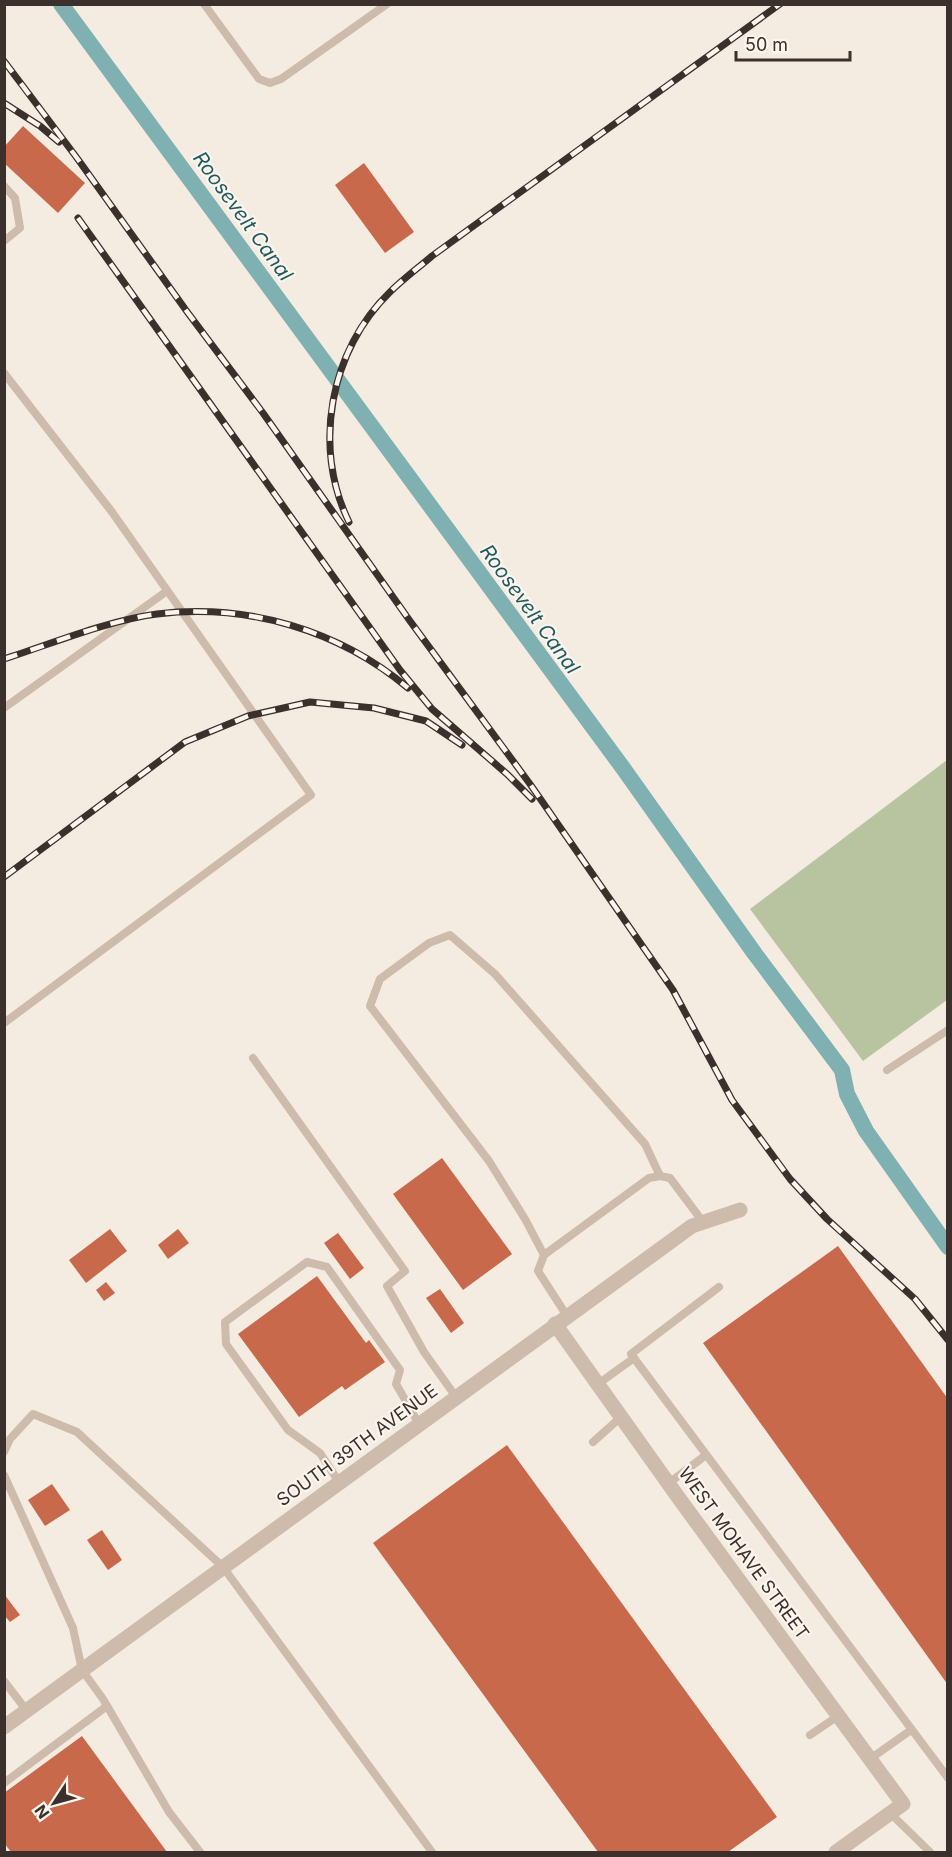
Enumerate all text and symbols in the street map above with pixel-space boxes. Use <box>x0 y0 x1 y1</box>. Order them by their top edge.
scale bar <box>736 24 850 62</box>
text: 50 m <box>745 34 788 55</box>
water label: Roosevelt Canal <box>188 147 298 285</box>
water label: Roosevelt Canal <box>475 540 585 678</box>
street label: SOUTH 39TH AVENUE <box>273 1380 441 1510</box>
street label: WEST MOHAVE STREET <box>674 1463 814 1643</box>
north arrow <box>24 1773 84 1833</box>
text: N <box>30 1801 54 1823</box>

